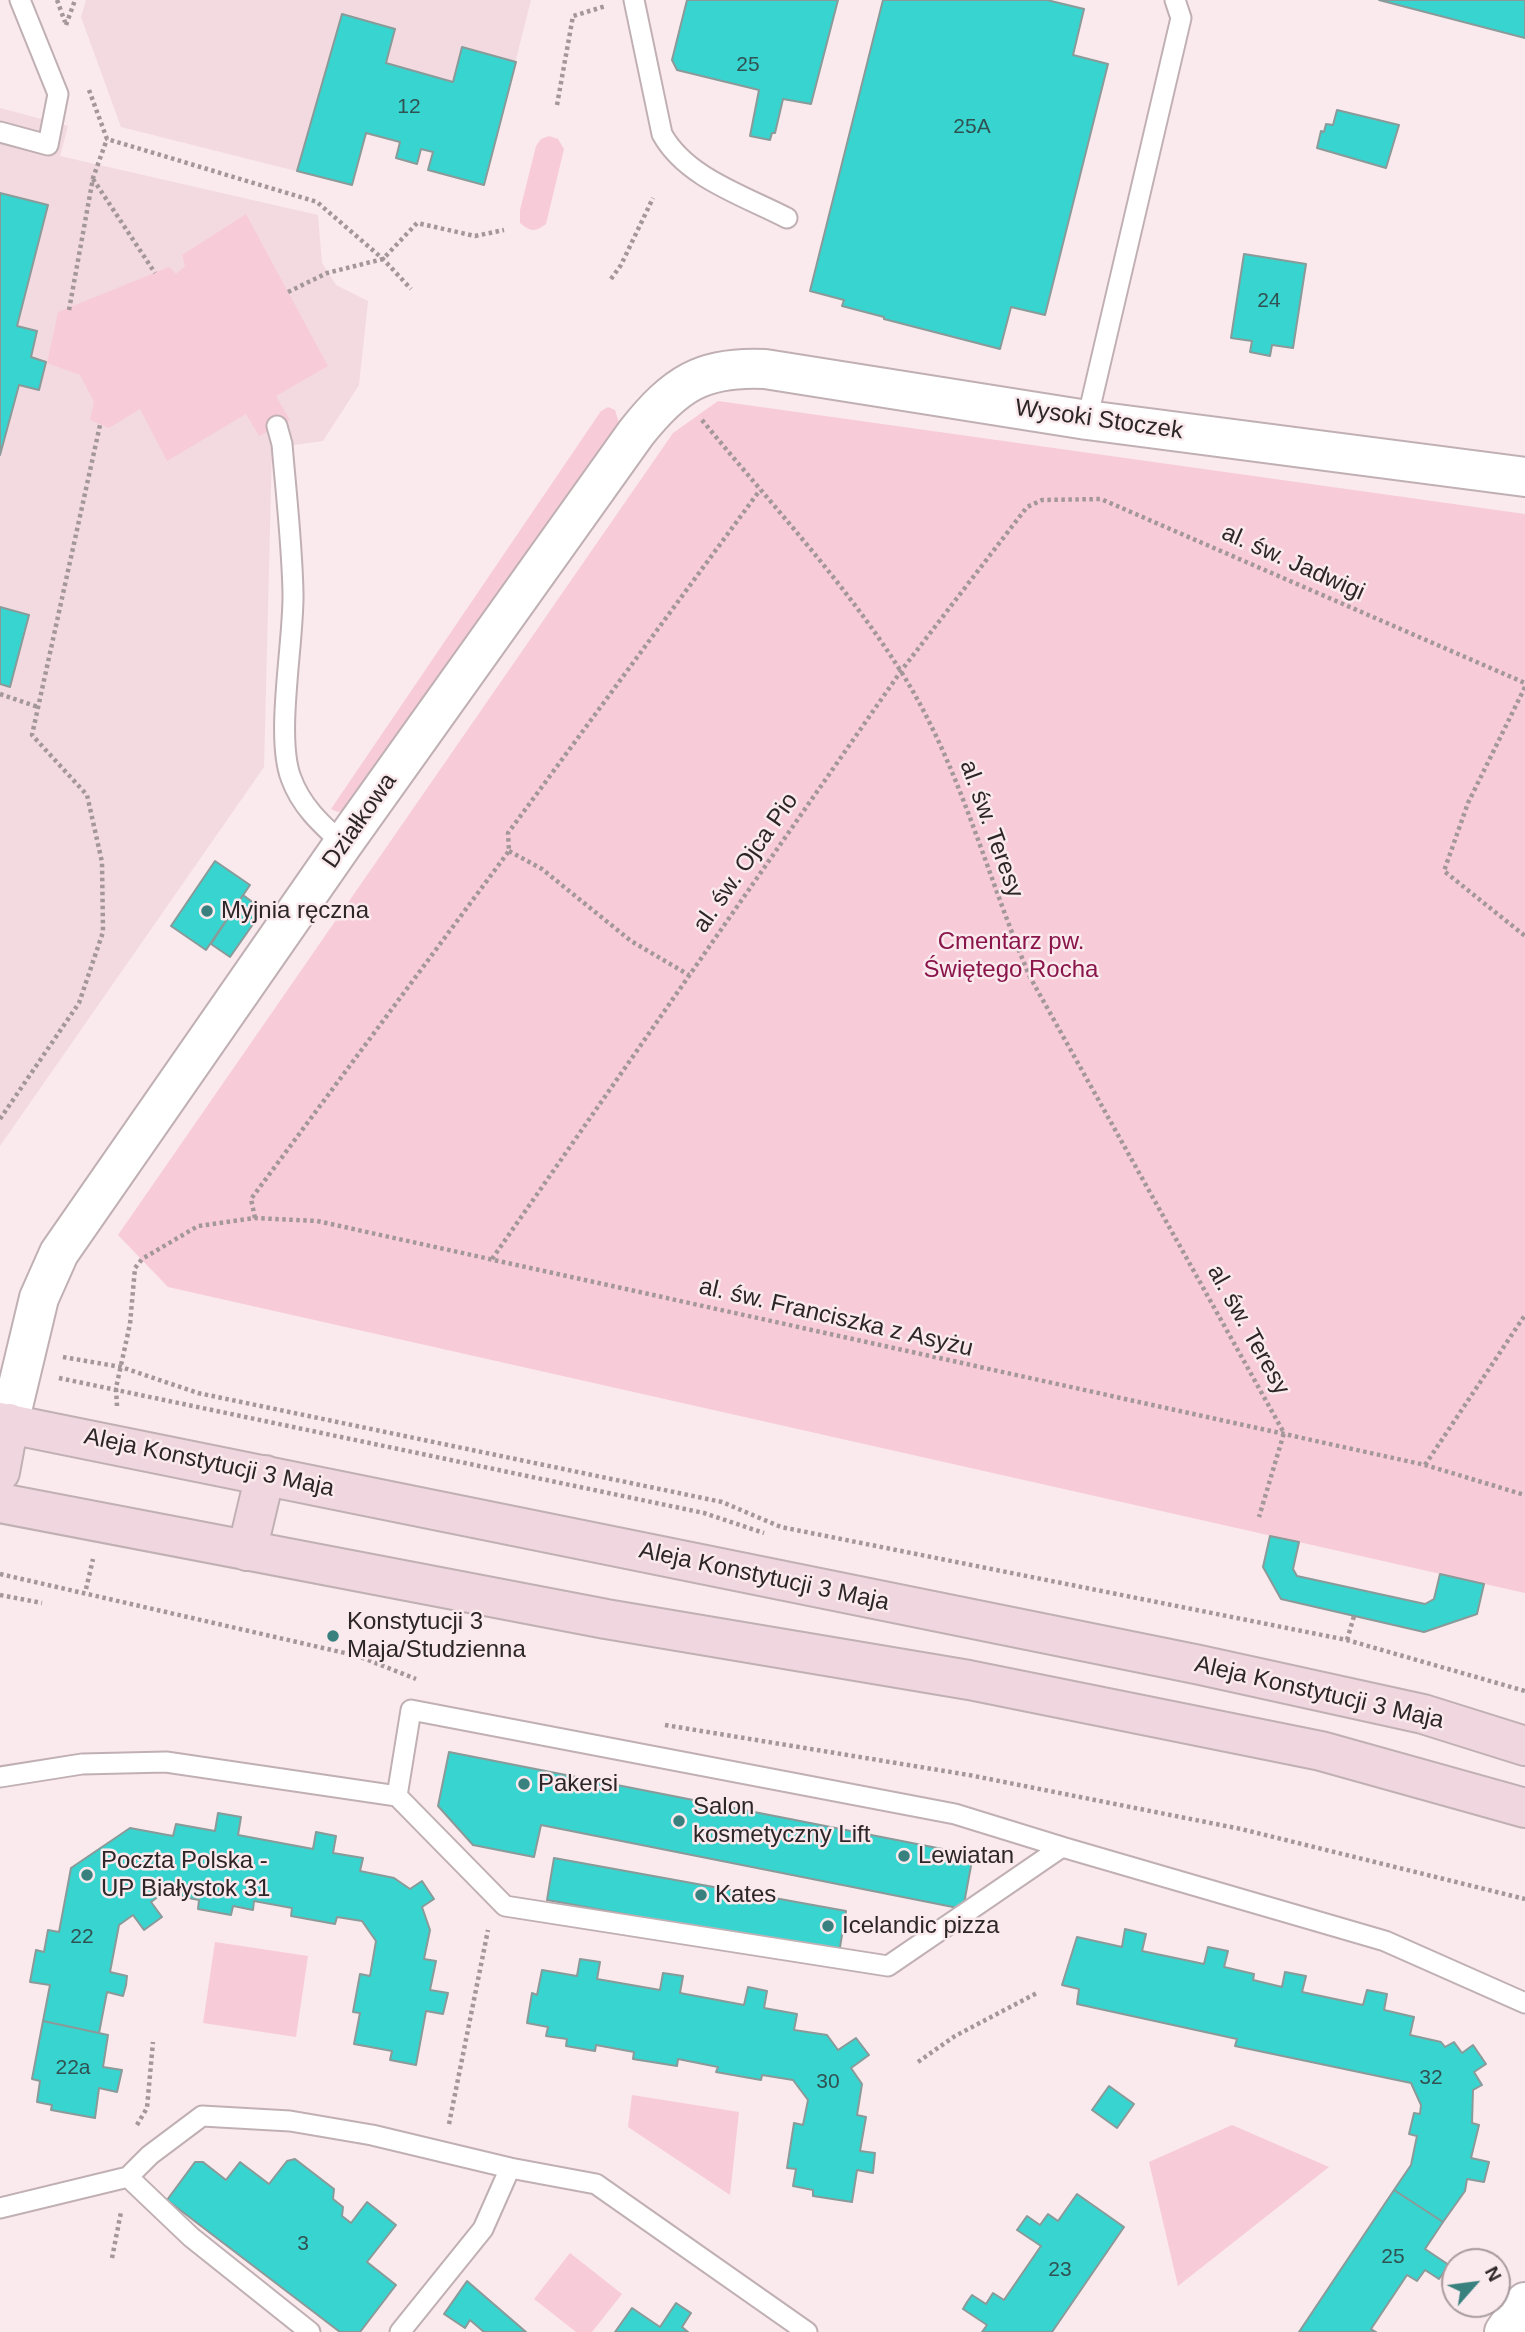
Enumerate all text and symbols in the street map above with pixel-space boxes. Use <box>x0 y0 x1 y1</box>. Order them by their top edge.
house number: 25 <box>736 52 760 78</box>
house number: 12 <box>397 94 421 120</box>
house number: 25A <box>953 114 991 140</box>
house number: 24 <box>1257 288 1281 314</box>
street label: Wysoki Stoczek <box>1013 394 1185 446</box>
street label: al. św. Jadwigi <box>1217 519 1369 607</box>
street label: al. św. Teresy <box>953 756 1029 902</box>
street label: Działkowa <box>317 768 403 874</box>
street label: al. św. Ojca Pio <box>687 788 805 938</box>
place label: Myjnia ręczna <box>221 897 369 925</box>
marker: Myjnia ręczna <box>199 903 215 919</box>
park label: Cmentarz pw. Świętego Rocha <box>924 928 1098 984</box>
street label: al. św. Teresy <box>1200 1260 1296 1400</box>
street label: al. św. Franciszka z Asyżu <box>696 1272 976 1364</box>
street label: Aleja Konstytucji 3 Maja <box>81 1422 337 1504</box>
street label: Aleja Konstytucji 3 Maja <box>636 1536 892 1618</box>
place label: Konstytucji 3 Maja/Studzienna <box>347 1608 526 1664</box>
marker: Konstytucji 3 Maja/Studzienna <box>325 1628 341 1644</box>
street label: Aleja Konstytucji 3 Maja <box>1192 1650 1446 1736</box>
place label: Pakersi <box>538 1770 618 1798</box>
marker: Pakersi <box>516 1776 532 1792</box>
place label: Salon kosmetyczny Lift <box>693 1793 870 1849</box>
marker: Salon kosmetyczny Lift <box>671 1813 687 1829</box>
place label: Lewiatan <box>918 1842 1014 1870</box>
place label: Poczta Polska - UP Białystok 31 <box>101 1847 270 1903</box>
marker: Lewiatan <box>896 1848 912 1864</box>
marker: Poczta Polska - UP Białystok 31 <box>79 1867 95 1883</box>
place label: Kates <box>715 1881 776 1909</box>
marker: Kates <box>693 1887 709 1903</box>
place label: Icelandic pizza <box>842 1912 999 1940</box>
marker: Icelandic pizza <box>820 1918 836 1934</box>
house number: 22 <box>70 1924 94 1950</box>
house number: 22a <box>55 2055 91 2081</box>
house number: 32 <box>1419 2065 1443 2091</box>
house number: 30 <box>816 2069 840 2095</box>
house number: 3 <box>297 2231 309 2257</box>
house number: 25 <box>1381 2244 1405 2270</box>
north arrow <box>1441 2248 1511 2318</box>
house number: 23 <box>1048 2257 1072 2283</box>
text: N <box>1481 2263 1506 2285</box>

